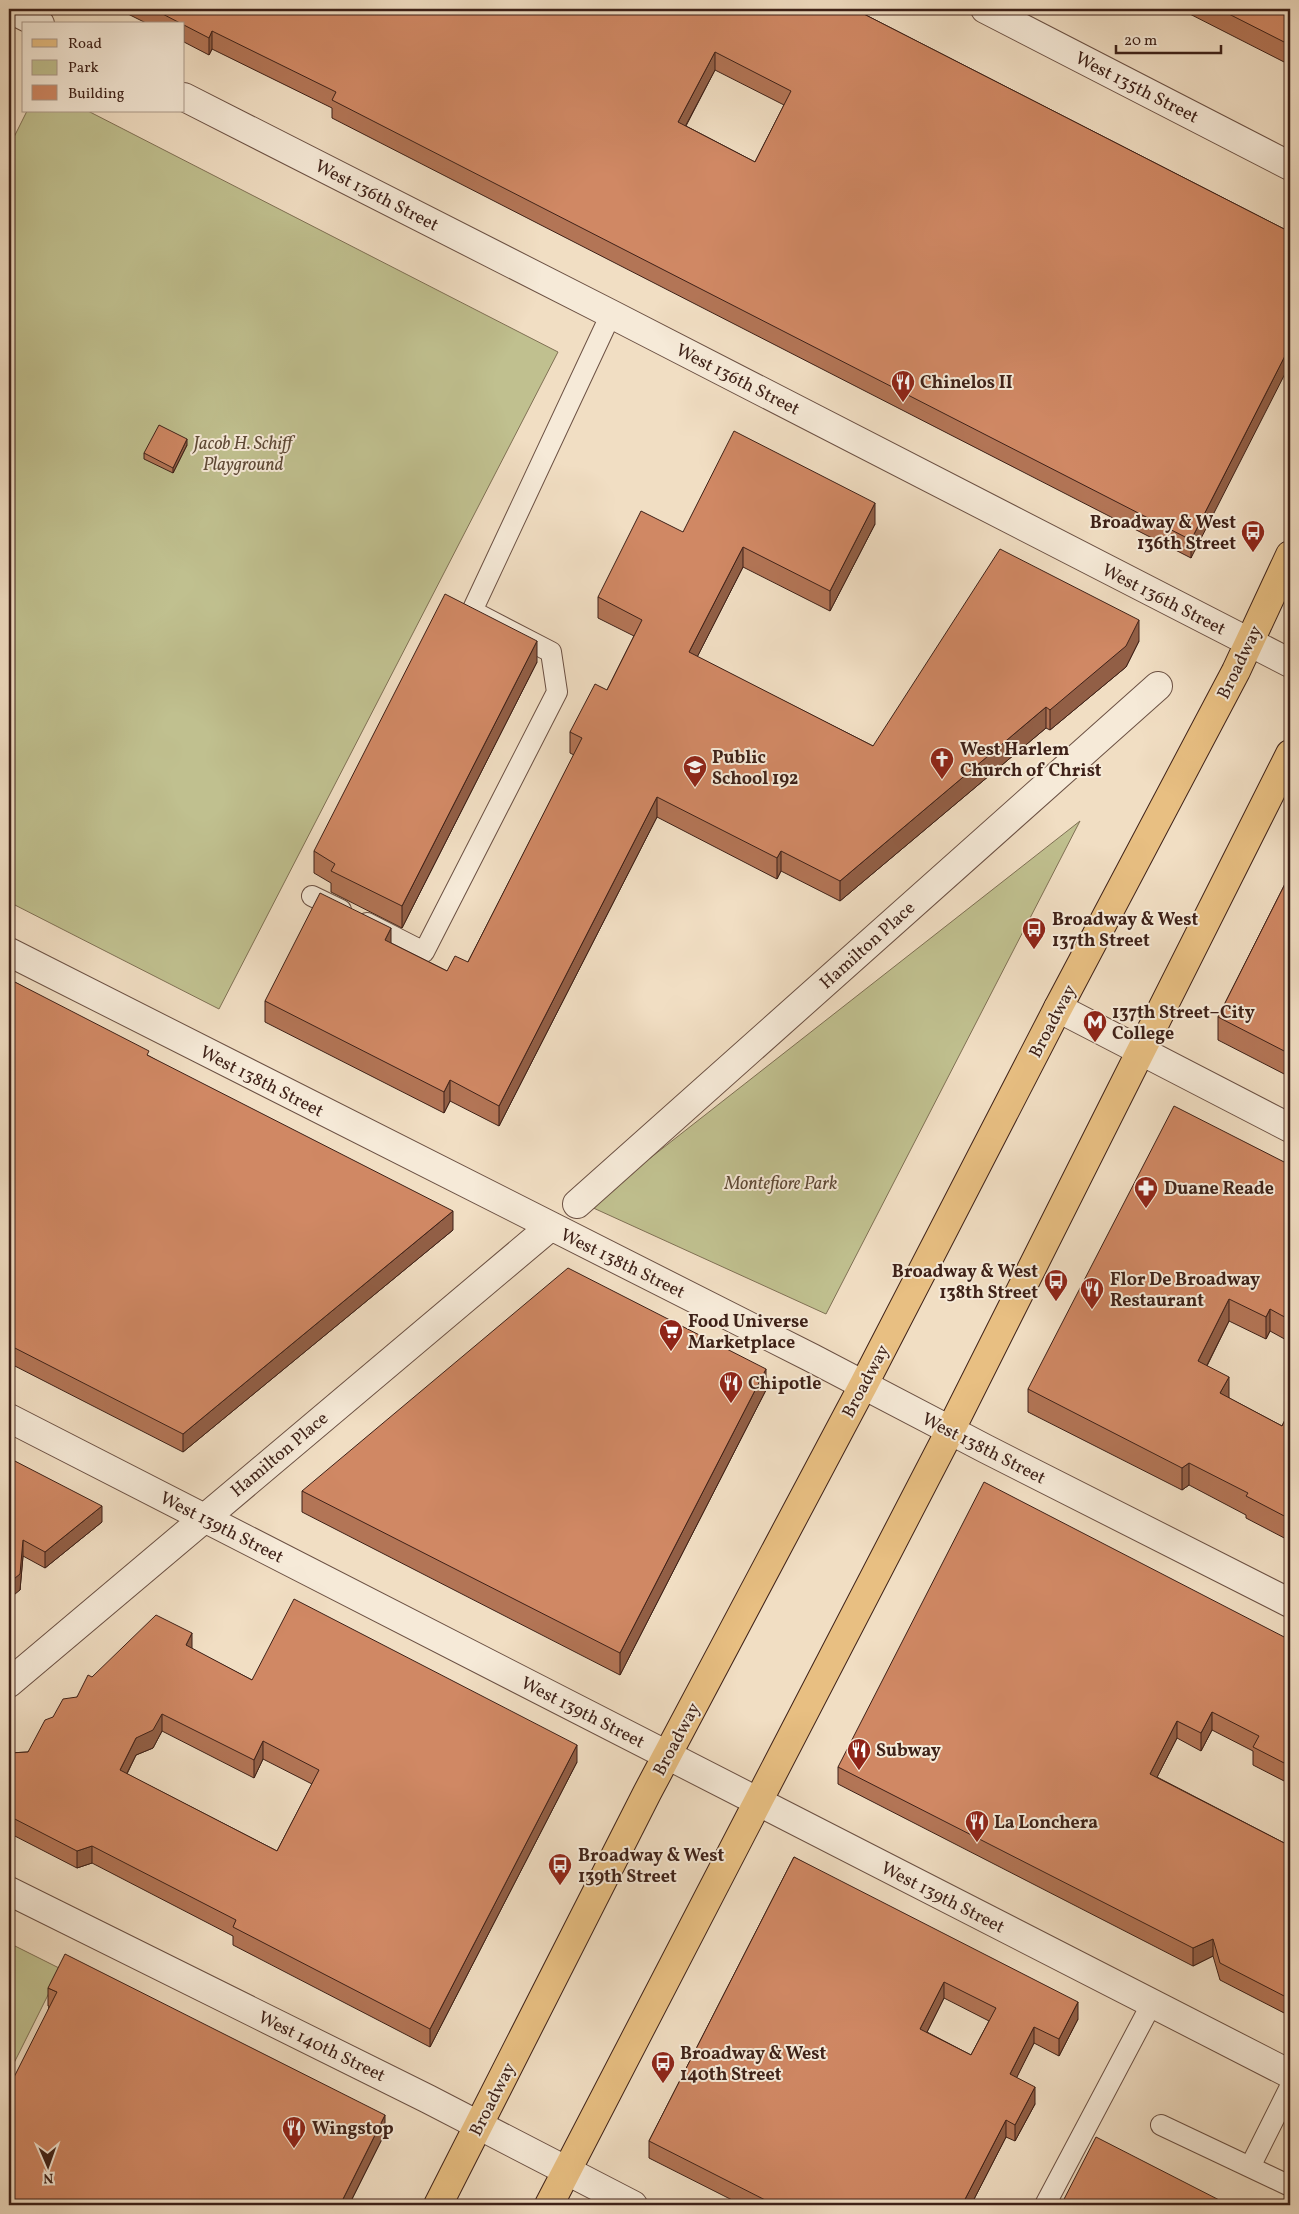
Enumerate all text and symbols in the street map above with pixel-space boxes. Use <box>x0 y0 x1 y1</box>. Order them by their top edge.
legend <box>22 22 185 112</box>
scale bar <box>1116 22 1222 54</box>
text: 20 m <box>1124 31 1157 52</box>
text: Road <box>68 34 102 55</box>
street label: West 135th Street <box>1070 46 1202 130</box>
text: Park <box>68 58 99 79</box>
text: Building <box>68 84 125 105</box>
street label: West 136th Street <box>310 154 443 238</box>
street label: West 136th Street <box>671 338 804 422</box>
restaurant icon: Chinelos II <box>890 369 916 403</box>
place label: Chinelos II <box>920 371 1013 396</box>
park label: Jacob H. Schiff Playground <box>192 432 296 478</box>
place label: Broadway & West 136th Street <box>1090 511 1236 557</box>
bus stop icon: Broadway & West 136th Street <box>1240 519 1266 553</box>
street label: West 136th Street <box>1097 558 1230 642</box>
street label: Broadway <box>1212 621 1269 704</box>
place label: West Harlem Church of Christ <box>960 738 1102 784</box>
place label: Public School 192 <box>712 746 798 792</box>
church icon: West Harlem Church of Christ <box>929 746 955 780</box>
school or university icon: Public School 192 <box>682 754 708 788</box>
street label: Hamilton Place <box>815 896 921 996</box>
place label: Broadway & West 137th Street <box>1052 908 1198 954</box>
bus stop icon: Broadway & West 137th Street <box>1021 916 1047 950</box>
street label: Broadway <box>1024 980 1083 1063</box>
place label: 137th Street–City College <box>1112 1001 1255 1047</box>
metro station icon: 137th Street–City College <box>1082 1009 1108 1043</box>
street label: West 138th Street <box>195 1040 328 1124</box>
park label: Montefiore Park <box>724 1172 837 1197</box>
pharmacy icon: Duane Reade <box>1133 1175 1159 1209</box>
place label: Duane Reade <box>1164 1177 1274 1202</box>
street label: West 138th Street <box>556 1223 689 1305</box>
place label: Broadway & West 138th Street <box>892 1260 1038 1306</box>
bus stop icon: Broadway & West 138th Street <box>1043 1268 1069 1302</box>
place label: Flor De Broadway Restaurant <box>1110 1268 1260 1314</box>
restaurant icon: Flor De Broadway Restaurant <box>1079 1276 1105 1310</box>
place label: Food Universe Marketplace <box>688 1310 808 1356</box>
supermarket icon: Food Universe Marketplace <box>658 1318 684 1352</box>
street label: Broadway <box>837 1340 896 1423</box>
restaurant icon: Chipotle <box>718 1370 744 1404</box>
place label: Chipotle <box>748 1372 821 1397</box>
street label: Hamilton Place <box>226 1407 334 1504</box>
street label: West 138th Street <box>917 1407 1050 1491</box>
street label: West 139th Street <box>155 1486 287 1570</box>
street label: West 139th Street <box>516 1671 648 1755</box>
street label: Broadway <box>648 1698 707 1781</box>
restaurant icon: Subway <box>846 1737 872 1771</box>
place label: Subway <box>876 1739 941 1764</box>
restaurant icon: La Lonchera <box>964 1809 990 1843</box>
place label: La Lonchera <box>994 1811 1098 1836</box>
place label: Broadway & West 139th Street <box>578 1844 724 1890</box>
bus stop icon: Broadway & West 139th Street <box>547 1852 573 1886</box>
street label: West 139th Street <box>876 1856 1008 1940</box>
street label: West 140th Street <box>253 2006 389 2089</box>
place label: Broadway & West 140th Street <box>680 2042 826 2088</box>
bus stop icon: Broadway & West 140th Street <box>650 2050 676 2084</box>
street label: Broadway <box>464 2058 523 2141</box>
restaurant icon: Wingstop <box>281 2115 307 2149</box>
place label: Wingstop <box>312 2117 394 2142</box>
north arrow <box>22 2142 72 2192</box>
text: N <box>43 2168 54 2187</box>

